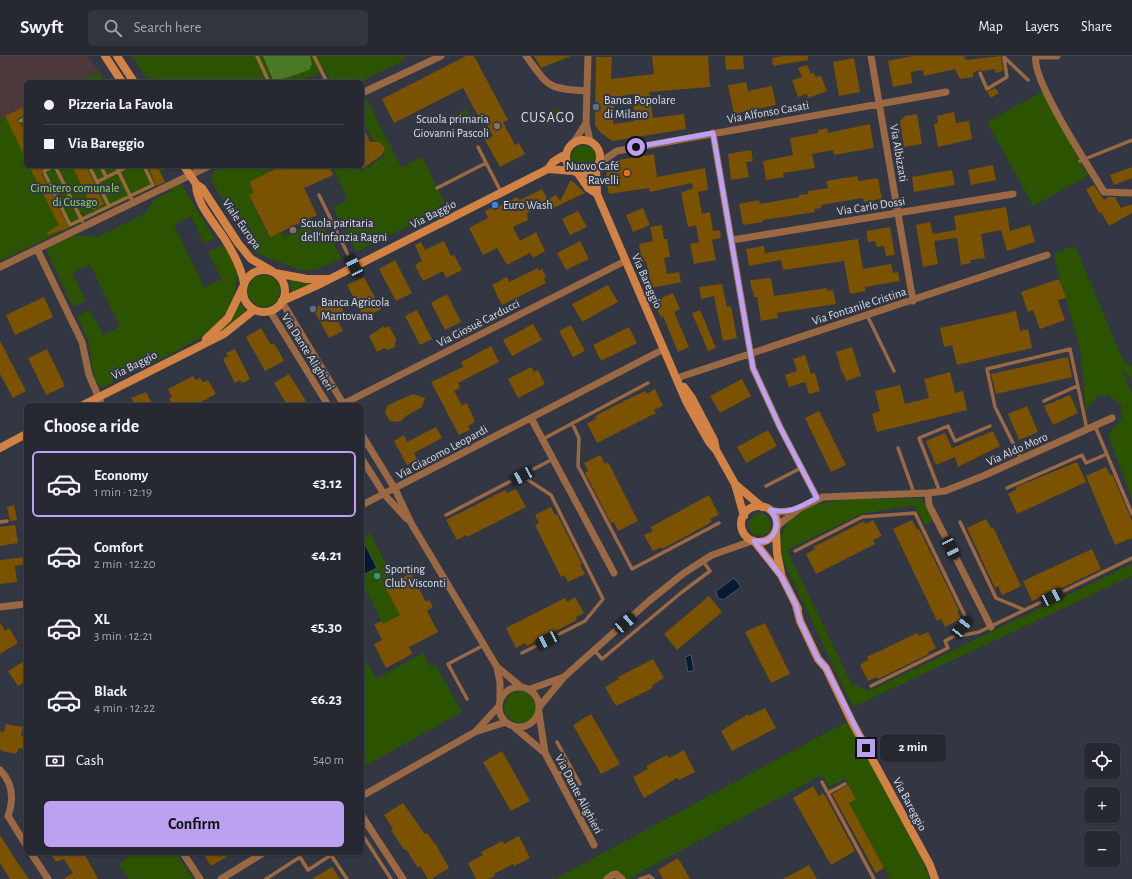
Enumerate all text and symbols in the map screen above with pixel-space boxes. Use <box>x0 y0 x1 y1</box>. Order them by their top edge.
search box <box>88 10 368 46</box>
icon: search <box>102 17 124 39</box>
text: Swyft <box>20 18 64 37</box>
text: Search here <box>134 20 201 35</box>
text: Map <box>978 20 1003 34</box>
text: Layers <box>1025 20 1059 34</box>
text: Share <box>1081 20 1112 34</box>
place label: Banca Popolare di Milano <box>604 94 676 120</box>
text: Pizzeria La Favola <box>68 97 173 112</box>
street label: Via Alfonso Casati <box>726 99 810 125</box>
marker: Banca Popolare di Milano <box>591 102 601 112</box>
district label: CUSAGO <box>521 111 575 125</box>
place label: Scuola primaria Giovanni Pascoli <box>413 113 489 139</box>
marker: Scuola primaria Giovanni Pascoli <box>492 121 502 131</box>
street label: Via Albizzati <box>888 123 910 183</box>
text: Via Bareggio <box>68 136 145 151</box>
route start <box>627 138 645 156</box>
place label: Nuovo Café Ravelli <box>566 160 619 186</box>
marker: Nuovo Café Ravelli <box>622 168 632 178</box>
park label: Cimitero comunale di Cusago <box>31 182 119 208</box>
street label: Via Carlo Dossi <box>836 195 906 217</box>
street label: Viale Europa <box>220 197 264 252</box>
street label: Via Baggio <box>408 197 458 231</box>
place label: Euro Wash <box>503 199 553 211</box>
marker: Euro Wash <box>490 200 500 210</box>
place label: Scuola paritaria dell'Infanzia Ragni <box>301 217 387 243</box>
marker: Scuola paritaria dell'Infanzia Ragni <box>288 225 298 235</box>
street label: Via Bareggio <box>630 252 664 310</box>
car <box>343 253 365 279</box>
street label: Via Fontanile Cristina <box>810 285 908 327</box>
place label: Banca Agricola Mantovana <box>321 296 390 322</box>
street label: Via Giosuè Carducci <box>435 297 521 349</box>
marker: Banca Agricola Mantovana <box>308 304 318 314</box>
street label: Via Dante Alighieri <box>280 312 336 392</box>
street label: Via Baggio <box>109 348 159 382</box>
text: Choose a ride <box>44 418 139 436</box>
street label: Via Giacomo Leopardi <box>394 423 490 481</box>
street label: Via Aldo Moro <box>984 430 1050 468</box>
car <box>509 465 535 487</box>
icon: car <box>46 466 82 502</box>
text: Economy <box>94 468 148 483</box>
text: €3.12 <box>313 476 342 491</box>
text: 1 min · 12:19 <box>94 486 152 499</box>
car <box>940 535 962 561</box>
icon: car <box>46 538 82 574</box>
text: Comfort <box>94 540 143 555</box>
text: €4.21 <box>312 548 342 563</box>
text: 2 min · 12:20 <box>94 558 156 571</box>
place label: Sporting Club Visconti <box>385 563 446 589</box>
marker: Sporting Club Visconti <box>372 571 382 581</box>
car <box>1039 586 1065 608</box>
icon: car <box>46 610 82 646</box>
car <box>612 611 638 635</box>
text: XL <box>94 612 110 627</box>
car <box>950 614 974 640</box>
text: €5.30 <box>311 620 342 635</box>
car <box>534 629 560 651</box>
text: 3 min · 12:21 <box>94 630 153 643</box>
icon: car <box>46 682 82 718</box>
text: Black <box>94 684 127 699</box>
text: €6.23 <box>311 692 342 707</box>
text: 4 min · 12:22 <box>94 702 155 715</box>
callout: 2 min <box>880 734 946 762</box>
route end <box>857 739 875 757</box>
text: 2 min <box>899 741 927 754</box>
map controls <box>1084 743 1120 867</box>
button: locate <box>1084 743 1120 779</box>
icon: cash <box>44 750 66 772</box>
street label: Via Dante Alighieri <box>553 752 605 836</box>
text: Cash <box>76 753 104 768</box>
text: 540 m <box>313 754 344 767</box>
street label: Via Bareggio <box>891 775 929 833</box>
button: + <box>1084 787 1120 823</box>
button: Confirm <box>44 801 344 847</box>
button: − <box>1084 831 1120 867</box>

